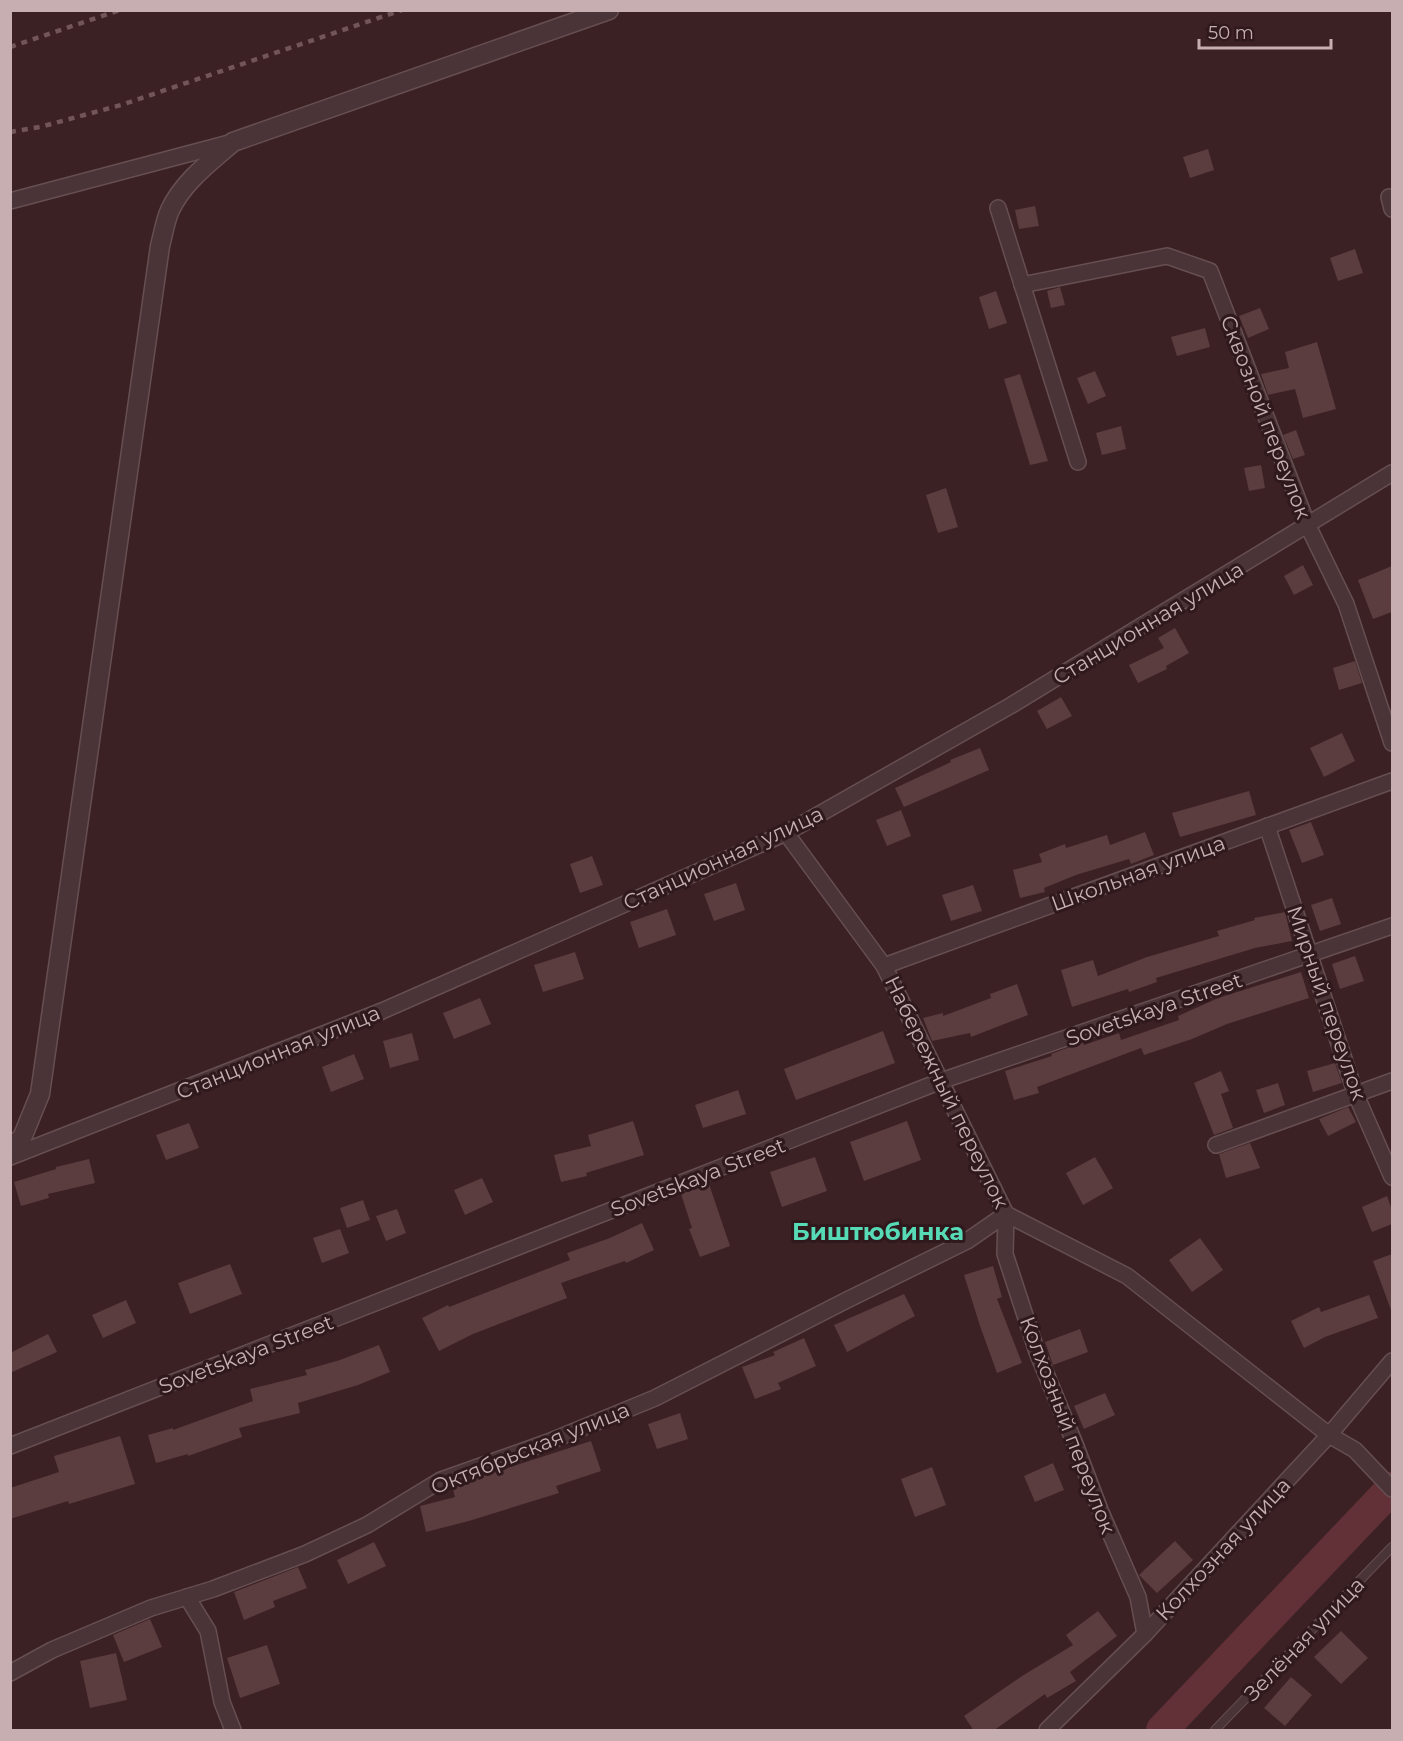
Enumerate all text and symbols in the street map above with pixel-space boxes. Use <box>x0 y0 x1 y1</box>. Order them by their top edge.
scale bar <box>1199 12 1331 50</box>
text: 50 m <box>1208 22 1254 44</box>
street label: Сквозной переулок <box>1216 311 1316 523</box>
street label: Станционная улица <box>1048 556 1248 690</box>
street label: Станционная улица <box>619 801 827 915</box>
street label: Школьная улица <box>1048 830 1228 916</box>
street label: Мирный переулок <box>1282 902 1372 1104</box>
street label: Sovetskaya Street <box>1062 967 1246 1051</box>
street label: Набережный переулок <box>880 972 1014 1212</box>
street label: Станционная улица <box>172 1000 384 1104</box>
street label: Sovetskaya Street <box>607 1132 789 1222</box>
district label: Биштюбинка <box>792 1217 964 1246</box>
street label: Sovetskaya Street <box>155 1309 337 1399</box>
street label: Колхозный переулок <box>1015 1313 1121 1537</box>
street label: Октябрьская улица <box>427 1397 633 1499</box>
street label: Колхозная улица <box>1150 1472 1296 1626</box>
street label: Зелёная улица <box>1239 1572 1369 1706</box>

